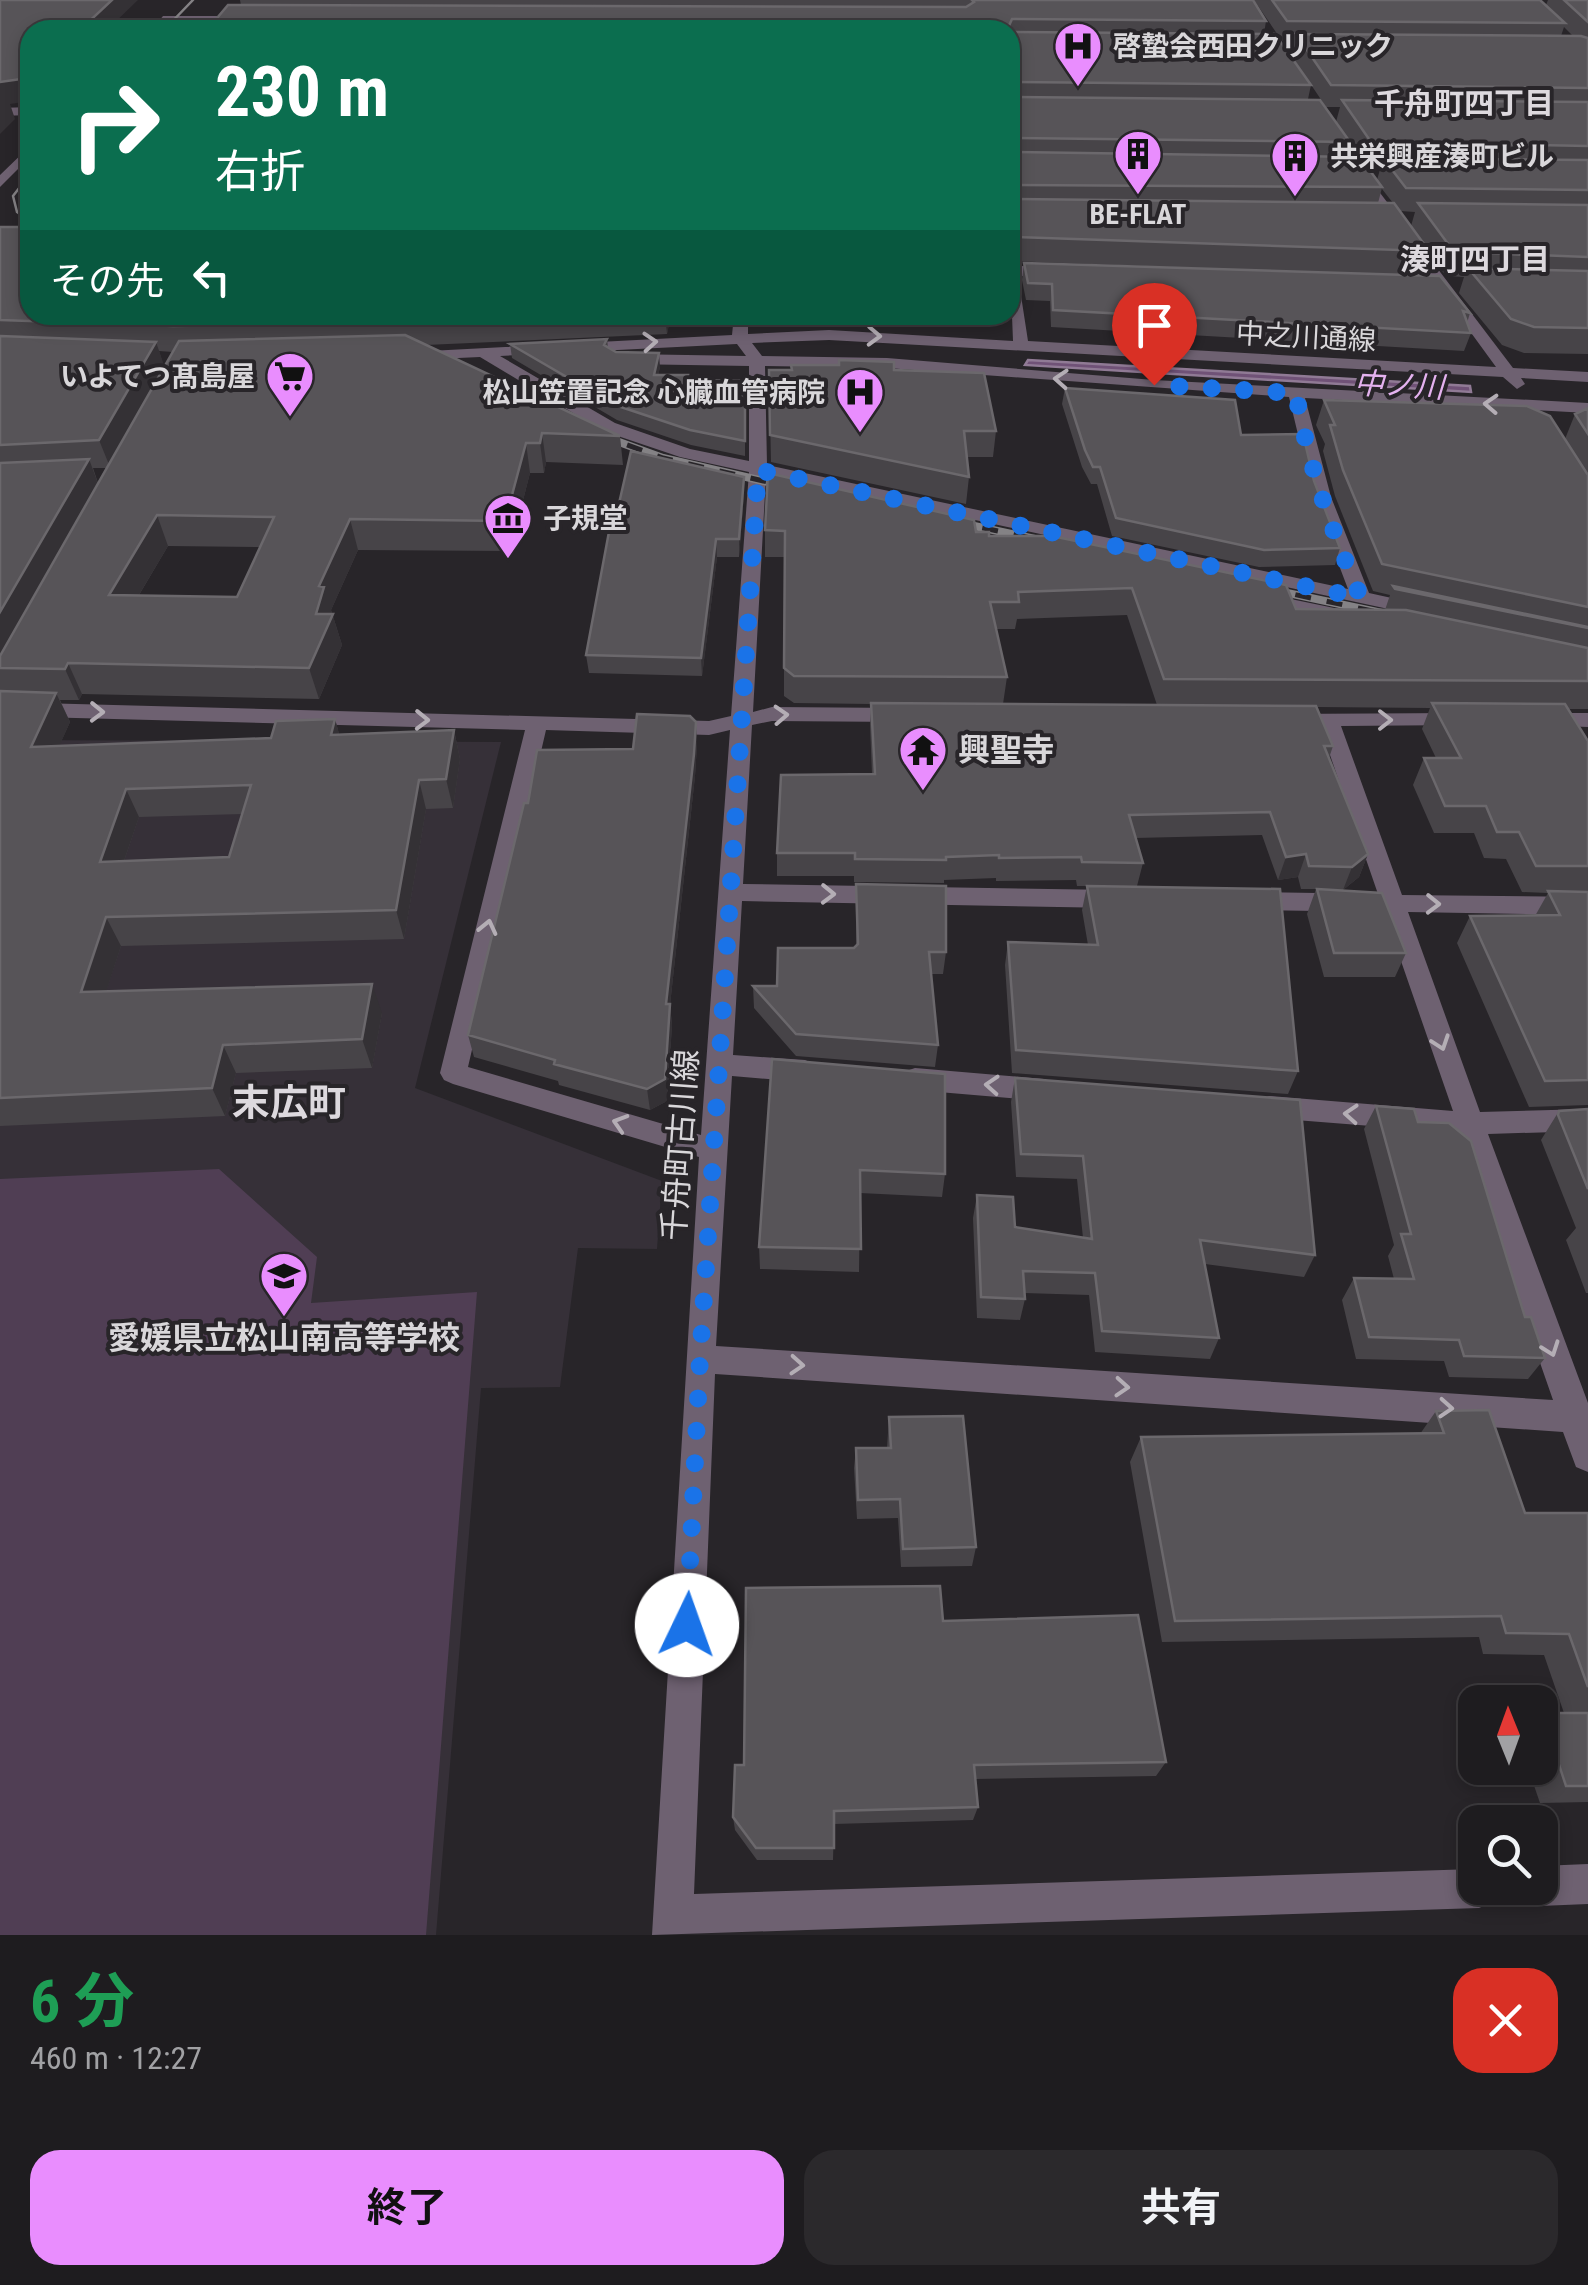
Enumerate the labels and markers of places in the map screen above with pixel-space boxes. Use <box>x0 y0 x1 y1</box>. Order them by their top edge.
hospital icon: 啓蟄会西田クリニック <box>1052 20 1104 88</box>
place label: 啓蟄会西田クリニック <box>1113 30 1393 63</box>
building icon: BE-FLAT <box>1112 128 1164 196</box>
building icon: 共栄興産湊町ビル <box>1269 130 1321 198</box>
place label: 共栄興産湊町ビル <box>1330 140 1554 173</box>
place label: BE-FLAT <box>1090 198 1186 231</box>
pin <box>1112 283 1197 386</box>
supermarket icon: いよてつ髙島屋 <box>264 350 316 418</box>
place label: いよてつ髙島屋 <box>60 360 255 393</box>
hospital icon: 松山笠置記念 心臓血管病院 <box>834 366 886 434</box>
place label: 松山笠置記念 心臓血管病院 <box>483 376 825 409</box>
museum icon: 子規堂 <box>482 492 534 560</box>
place label: 子規堂 <box>543 502 627 535</box>
temple icon: 興聖寺 <box>897 724 949 792</box>
place label: 興聖寺 <box>958 731 1054 769</box>
school or university icon: 愛媛県立松山南高等学校 <box>258 1250 310 1318</box>
place label: 愛媛県立松山南高等学校 <box>108 1319 460 1357</box>

